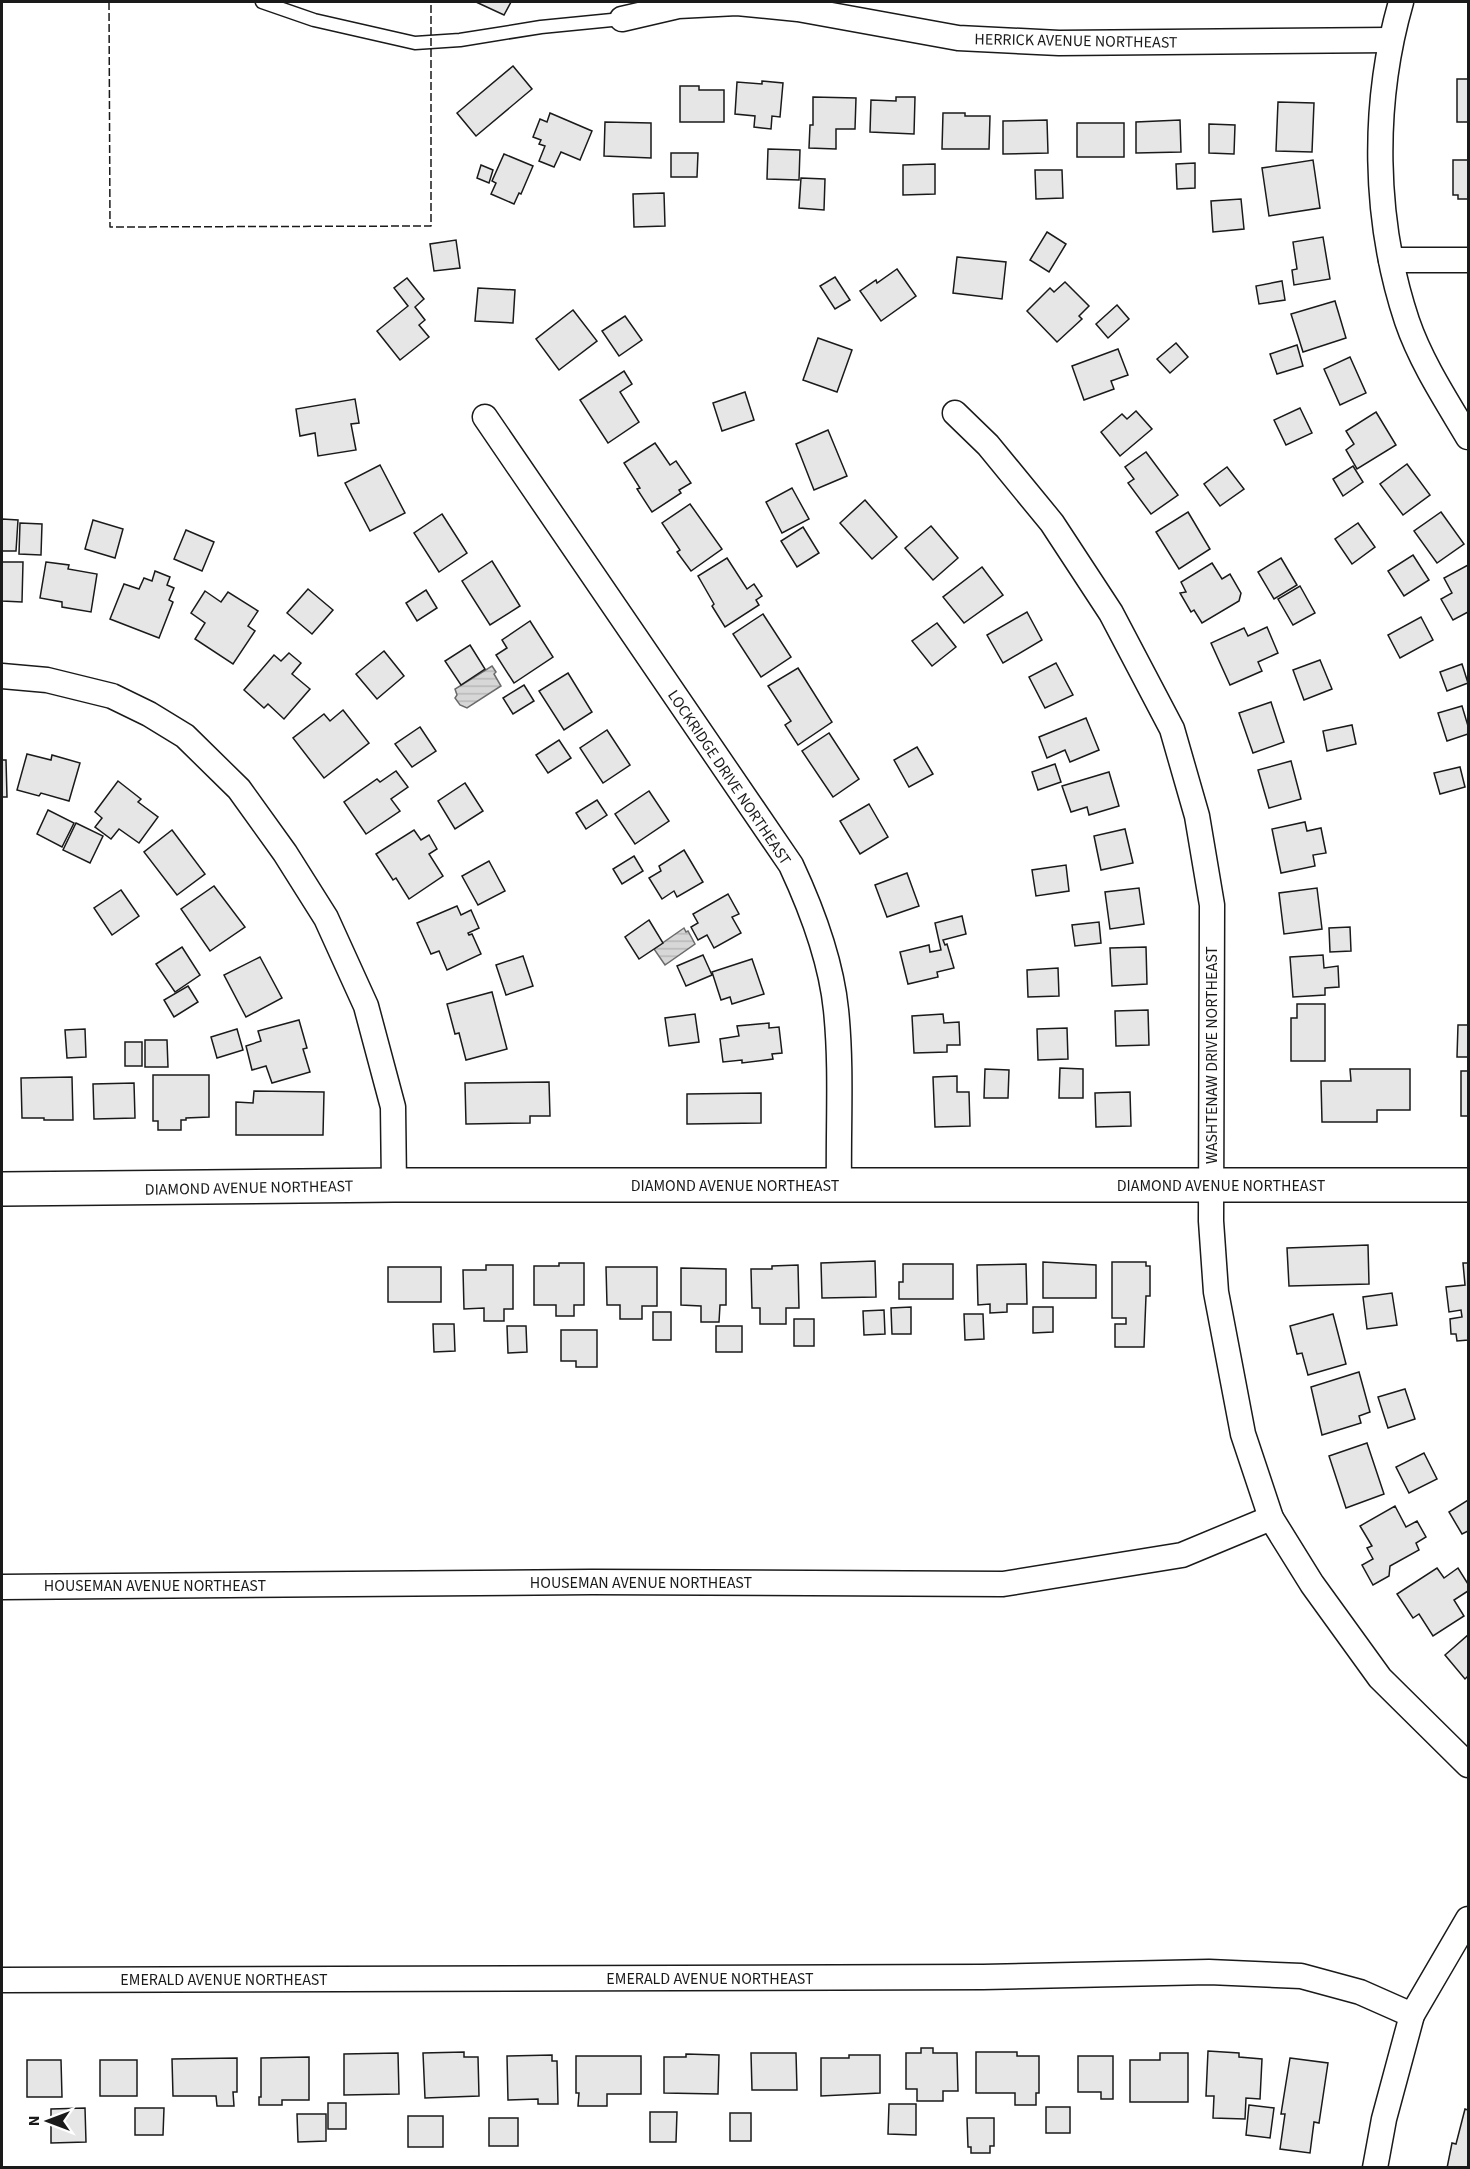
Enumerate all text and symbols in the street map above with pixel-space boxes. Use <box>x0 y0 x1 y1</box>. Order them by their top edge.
street label: HERRICK AVENUE NORTHEAST <box>974 28 1178 54</box>
street label: LOCKRIDGE DRIVE NORTHEAST <box>662 686 796 870</box>
street label: WASHTENAW DRIVE NORTHEAST <box>1201 946 1223 1164</box>
street label: DIAMOND AVENUE NORTHEAST <box>145 1175 354 1201</box>
street label: DIAMOND AVENUE NORTHEAST <box>631 1175 840 1197</box>
street label: DIAMOND AVENUE NORTHEAST <box>1117 1175 1326 1197</box>
street label: HOUSEMAN AVENUE NORTHEAST <box>530 1572 753 1594</box>
street label: HOUSEMAN AVENUE NORTHEAST <box>44 1575 267 1597</box>
street label: EMERALD AVENUE NORTHEAST <box>606 1968 814 1990</box>
street label: EMERALD AVENUE NORTHEAST <box>120 1969 328 1991</box>
north arrow <box>18 2091 78 2151</box>
text: N <box>23 2116 45 2126</box>

